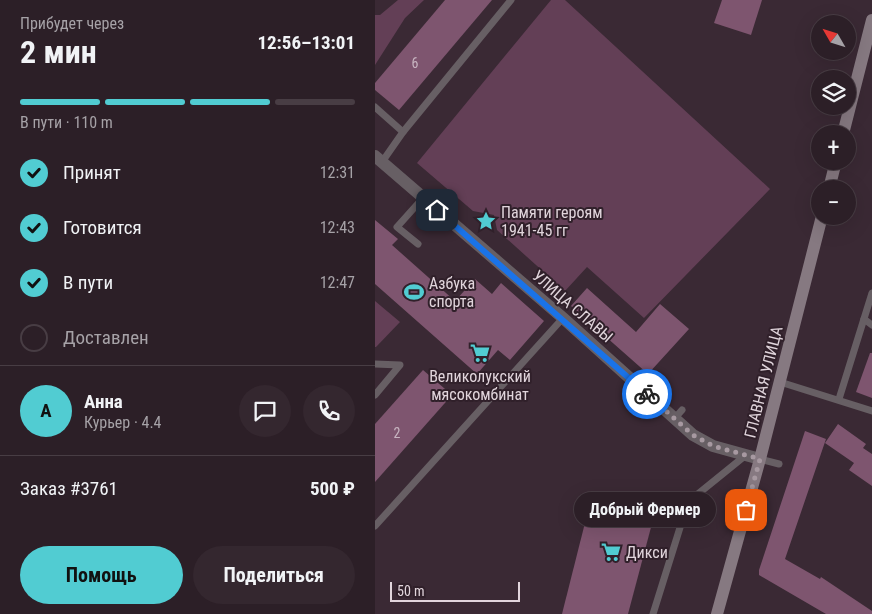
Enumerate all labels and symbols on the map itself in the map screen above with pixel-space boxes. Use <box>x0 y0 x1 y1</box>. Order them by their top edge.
north arrow <box>811 15 856 60</box>
house number: 6 <box>412 55 419 71</box>
pin <box>416 189 458 231</box>
place label: Памяти героям 1941-45 гг <box>501 203 603 240</box>
place icon: Памяти героям 1941-45 гг <box>475 210 497 232</box>
street label: УЛИЦА СЛАВЫ <box>529 266 617 347</box>
place label: Азбука спорта <box>429 274 475 311</box>
sports icon: Азбука спорта <box>403 281 425 303</box>
street label: ГЛАВНАЯ УЛИЦА <box>740 324 787 440</box>
supermarket icon: Великолукский мясокомбинат <box>469 342 491 364</box>
place label: Великолукский мясокомбинат <box>429 367 531 404</box>
courier <box>622 369 672 419</box>
house number: 2 <box>394 425 401 441</box>
pin <box>725 489 767 531</box>
callout: Добрый Фермер <box>573 492 716 528</box>
supermarket icon: Дикси <box>600 541 622 563</box>
place label: Дикси <box>626 543 668 562</box>
scale bar <box>390 579 520 602</box>

